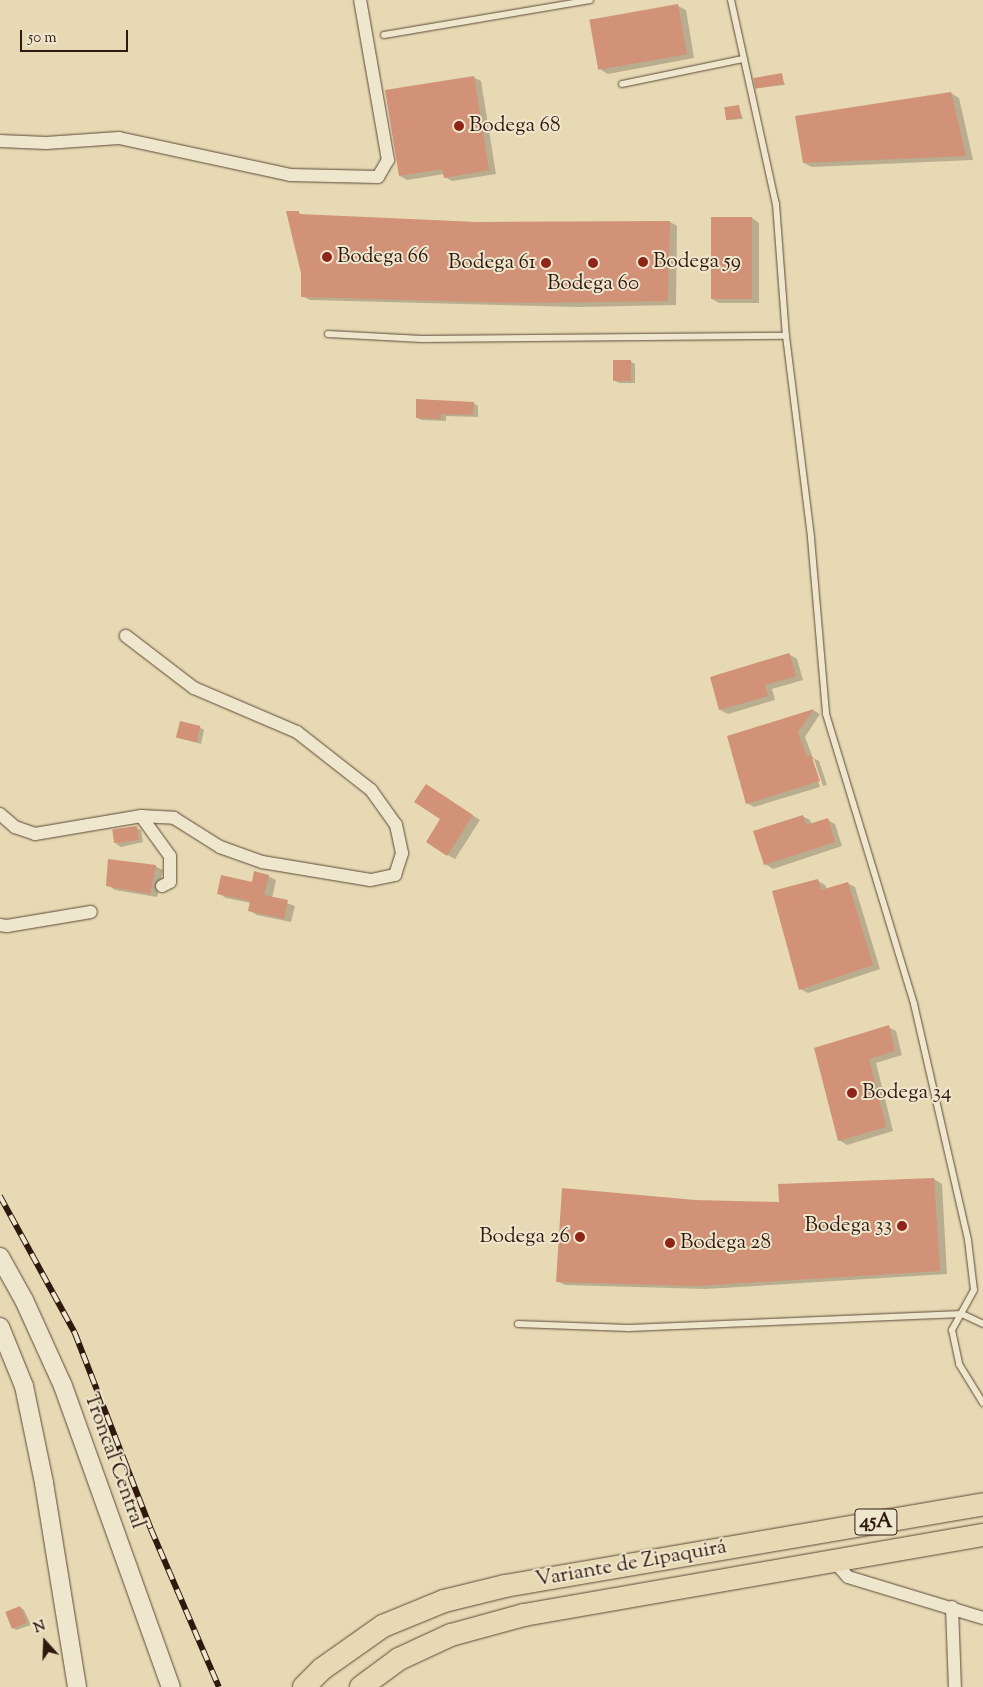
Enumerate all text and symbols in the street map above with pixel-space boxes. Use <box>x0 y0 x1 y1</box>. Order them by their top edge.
scale bar <box>22 20 130 52</box>
text: 50 m <box>28 28 57 49</box>
place label: Bodega 68 <box>469 113 560 139</box>
marker: Bodega 68 <box>453 120 465 132</box>
place label: Bodega 66 <box>337 244 428 270</box>
place label: Bodega 59 <box>653 249 741 275</box>
place label: Bodega 61 <box>448 250 536 276</box>
marker: Bodega 66 <box>321 251 333 263</box>
marker: Bodega 59 <box>637 256 649 268</box>
marker: Bodega 61 <box>540 257 552 269</box>
marker: Bodega 60 <box>587 257 599 269</box>
place label: Bodega 60 <box>547 271 639 297</box>
place label: Bodega 34 <box>862 1080 952 1106</box>
marker: Bodega 34 <box>846 1087 858 1099</box>
place label: Bodega 33 <box>804 1213 892 1239</box>
marker: Bodega 33 <box>896 1220 908 1232</box>
place label: Bodega 26 <box>479 1224 570 1250</box>
place label: Bodega 28 <box>680 1230 771 1256</box>
marker: Bodega 26 <box>574 1231 586 1243</box>
marker: Bodega 28 <box>664 1237 676 1249</box>
street label: Troncal Central <box>78 1390 150 1532</box>
road number: 45A <box>854 1504 898 1540</box>
street label: Variante de Zipaquirá <box>533 1535 729 1593</box>
north arrow <box>20 1617 70 1667</box>
text: N <box>31 1617 49 1639</box>

